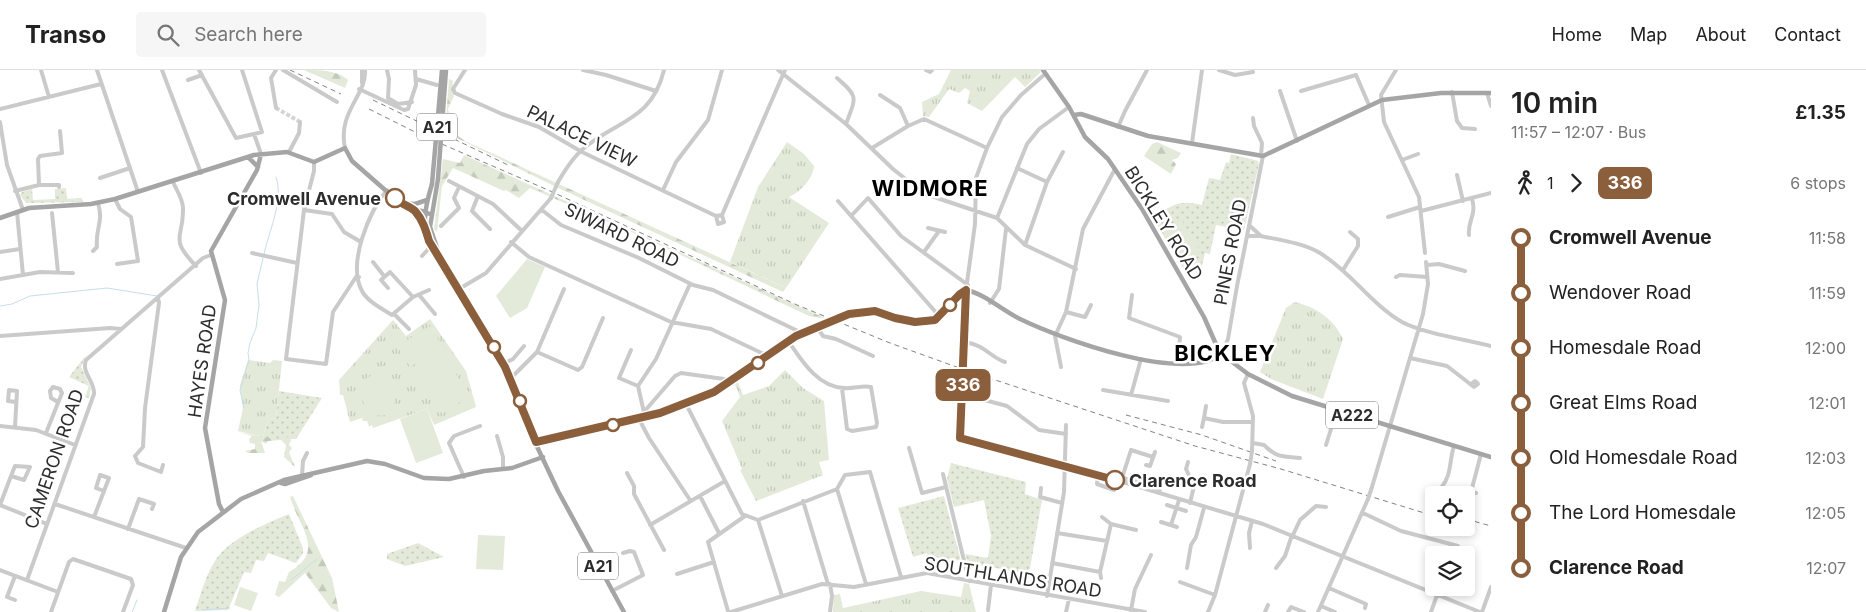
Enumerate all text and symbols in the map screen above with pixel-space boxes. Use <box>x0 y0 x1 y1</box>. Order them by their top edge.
search box <box>136 12 486 57</box>
text: Transo <box>25 20 106 49</box>
icon: search <box>154 21 182 49</box>
text: Search here <box>194 23 303 46</box>
text: Home <box>1552 24 1602 45</box>
text: Map <box>1630 24 1667 45</box>
text: About <box>1695 24 1746 45</box>
text: Contact <box>1774 24 1841 45</box>
text: 10 min <box>1511 86 1598 120</box>
street label: PALACE VIEW <box>524 100 640 172</box>
text: £1.35 <box>1795 101 1846 124</box>
road number: A21 <box>417 114 457 140</box>
text: 11:57 – 12:07 · Bus <box>1511 122 1646 142</box>
street label: BICKLEY ROAD <box>1121 162 1207 284</box>
icon: walk <box>1511 169 1539 197</box>
icon: forward <box>1562 169 1590 197</box>
text: 336 <box>1608 172 1642 193</box>
text: 1 <box>1547 173 1554 193</box>
text: 6 stops <box>1790 173 1846 193</box>
district label: WIDMORE <box>871 175 989 201</box>
place label: Cromwell Avenue <box>227 188 381 209</box>
marker: Cromwell Avenue <box>385 188 405 208</box>
street label: PINES ROAD <box>1209 197 1251 307</box>
street label: SIWARD ROAD <box>561 198 683 272</box>
text: Cromwell Avenue <box>1549 226 1712 249</box>
text: 11:58 <box>1809 228 1846 248</box>
text: Wendover Road <box>1549 281 1691 304</box>
text: 11:59 <box>1809 283 1846 303</box>
unlabelled marker <box>943 298 957 312</box>
street label: HAYES ROAD <box>184 303 220 419</box>
text: Homesdale Road <box>1549 336 1701 359</box>
text: 12:00 <box>1805 338 1846 358</box>
unlabelled marker <box>487 340 501 354</box>
district label: BICKLEY <box>1174 340 1276 366</box>
unlabelled marker <box>751 356 765 370</box>
line badge: 336 <box>934 369 992 401</box>
text: 336 <box>946 374 980 395</box>
street label: CAMERON ROAD <box>20 386 88 532</box>
text: Great Elms Road <box>1549 391 1697 414</box>
text: 12:01 <box>1809 393 1846 413</box>
unlabelled marker <box>513 394 527 408</box>
road number: A222 <box>1326 402 1378 428</box>
unlabelled marker <box>606 418 620 432</box>
text: Old Homesdale Road <box>1549 446 1738 469</box>
text: 12:03 <box>1805 448 1846 468</box>
marker: Clarence Road <box>1105 470 1125 490</box>
place label: Clarence Road <box>1129 470 1257 491</box>
map controls <box>1425 486 1475 596</box>
button: locate <box>1425 486 1475 536</box>
text: The Lord Homesdale <box>1549 501 1736 524</box>
text: 12:05 <box>1805 503 1846 523</box>
button: layers <box>1425 546 1475 596</box>
road number: A21 <box>578 552 618 580</box>
street label: SOUTHLANDS ROAD <box>923 553 1103 601</box>
text: Clarence Road <box>1549 556 1684 579</box>
text: 12:07 <box>1806 558 1846 578</box>

